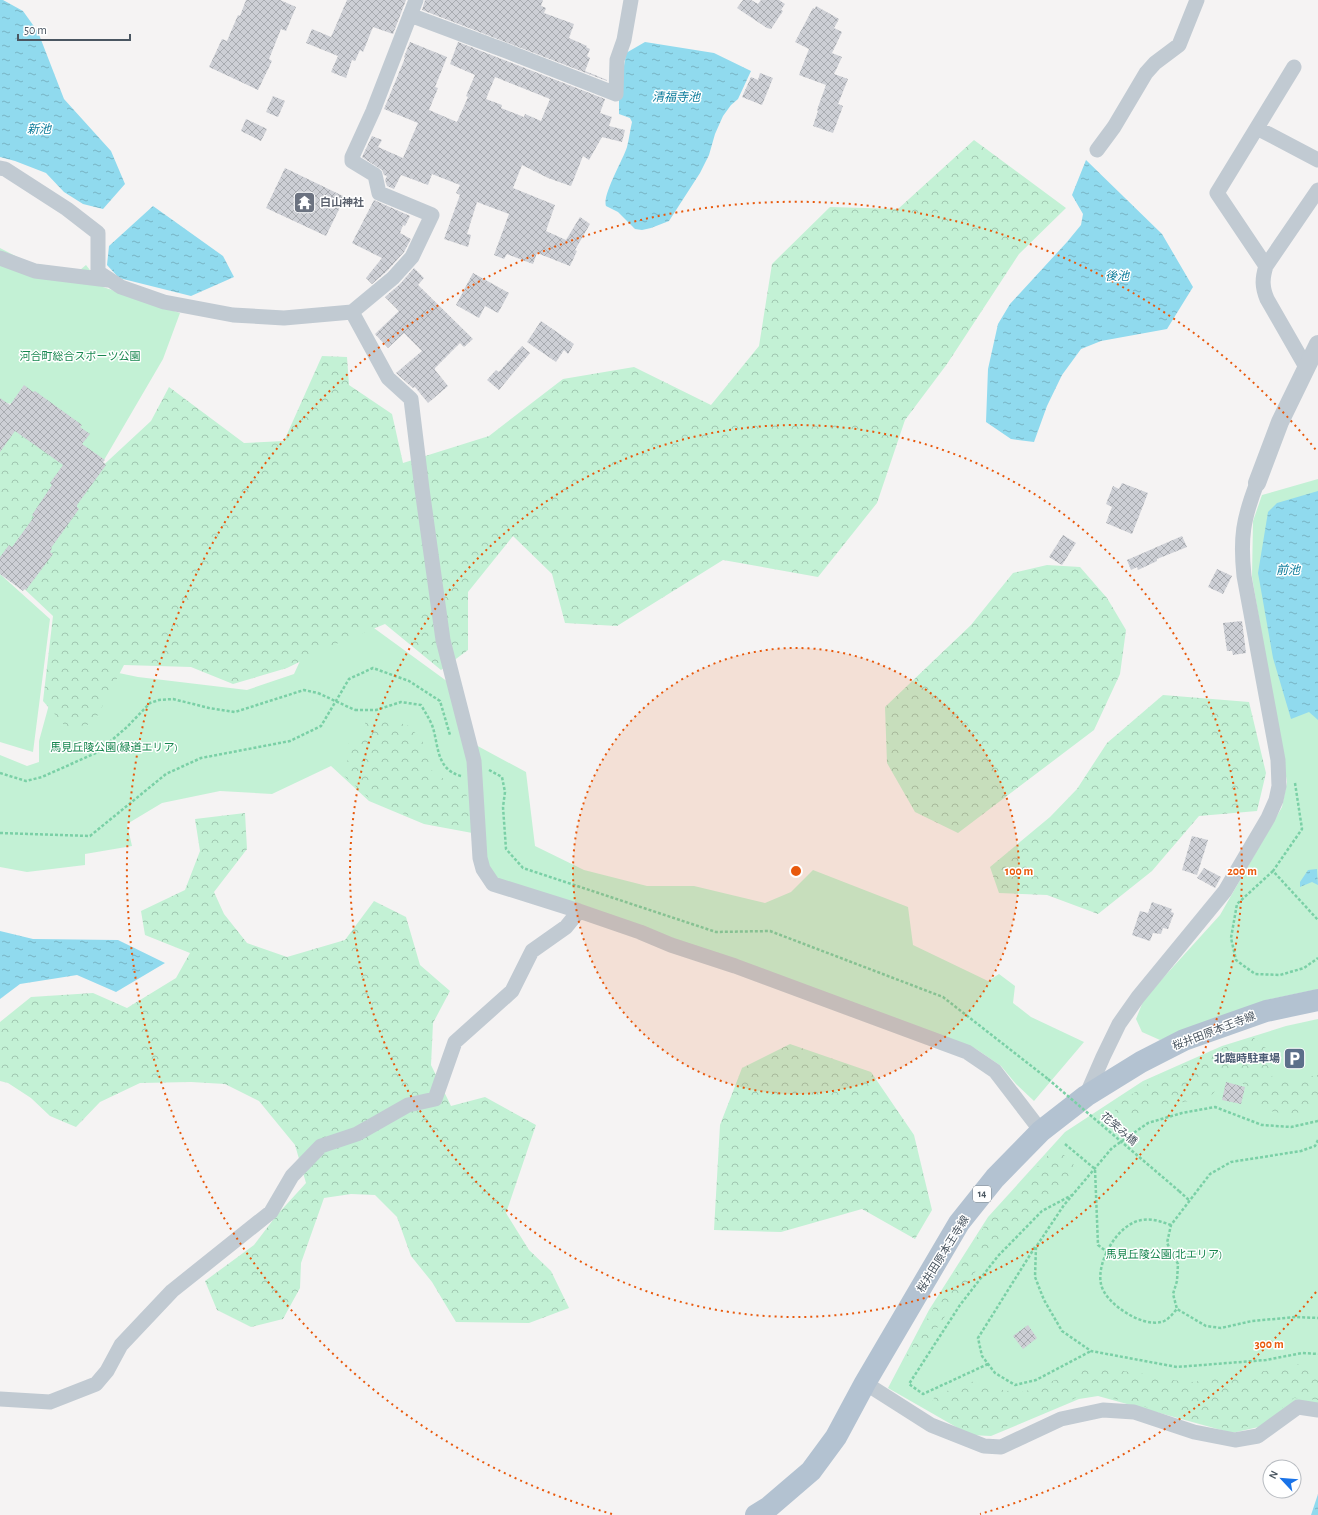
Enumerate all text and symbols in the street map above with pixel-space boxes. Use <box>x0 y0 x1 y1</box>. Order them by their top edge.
scale bar <box>18 16 130 42</box>
text: 50 m <box>24 24 47 36</box>
water label: 清福寺池 <box>652 90 701 103</box>
water label: 新池 <box>27 122 52 135</box>
temple icon: 白山神社 <box>292 189 318 215</box>
place label: 白山神社 <box>320 196 364 208</box>
water label: 後池 <box>1105 269 1130 282</box>
park label: 河合町総合スポーツ公園 <box>20 350 140 362</box>
water label: 前池 <box>1276 563 1301 576</box>
park label: 馬見丘陵公園(緑道エリア) <box>50 741 178 753</box>
centre of rings <box>789 864 803 878</box>
text: 100 m <box>1005 865 1033 877</box>
text: 200 m <box>1227 865 1257 877</box>
street label: 桜井田原本王寺線 <box>1171 1009 1257 1052</box>
parking icon: 北臨時駐車場 <box>1282 1045 1308 1071</box>
place label: 北臨時駐車場 <box>1214 1052 1280 1064</box>
street label: 花笑み橋 <box>1099 1110 1140 1148</box>
road number: 14 <box>973 1186 991 1202</box>
street label: 桜井田原本王寺線 <box>914 1213 971 1294</box>
park label: 馬見丘陵公園(北エリア) <box>1106 1248 1222 1260</box>
text: 300 m <box>1254 1338 1284 1350</box>
north arrow <box>1262 1459 1302 1499</box>
text: N <box>1267 1469 1280 1481</box>

